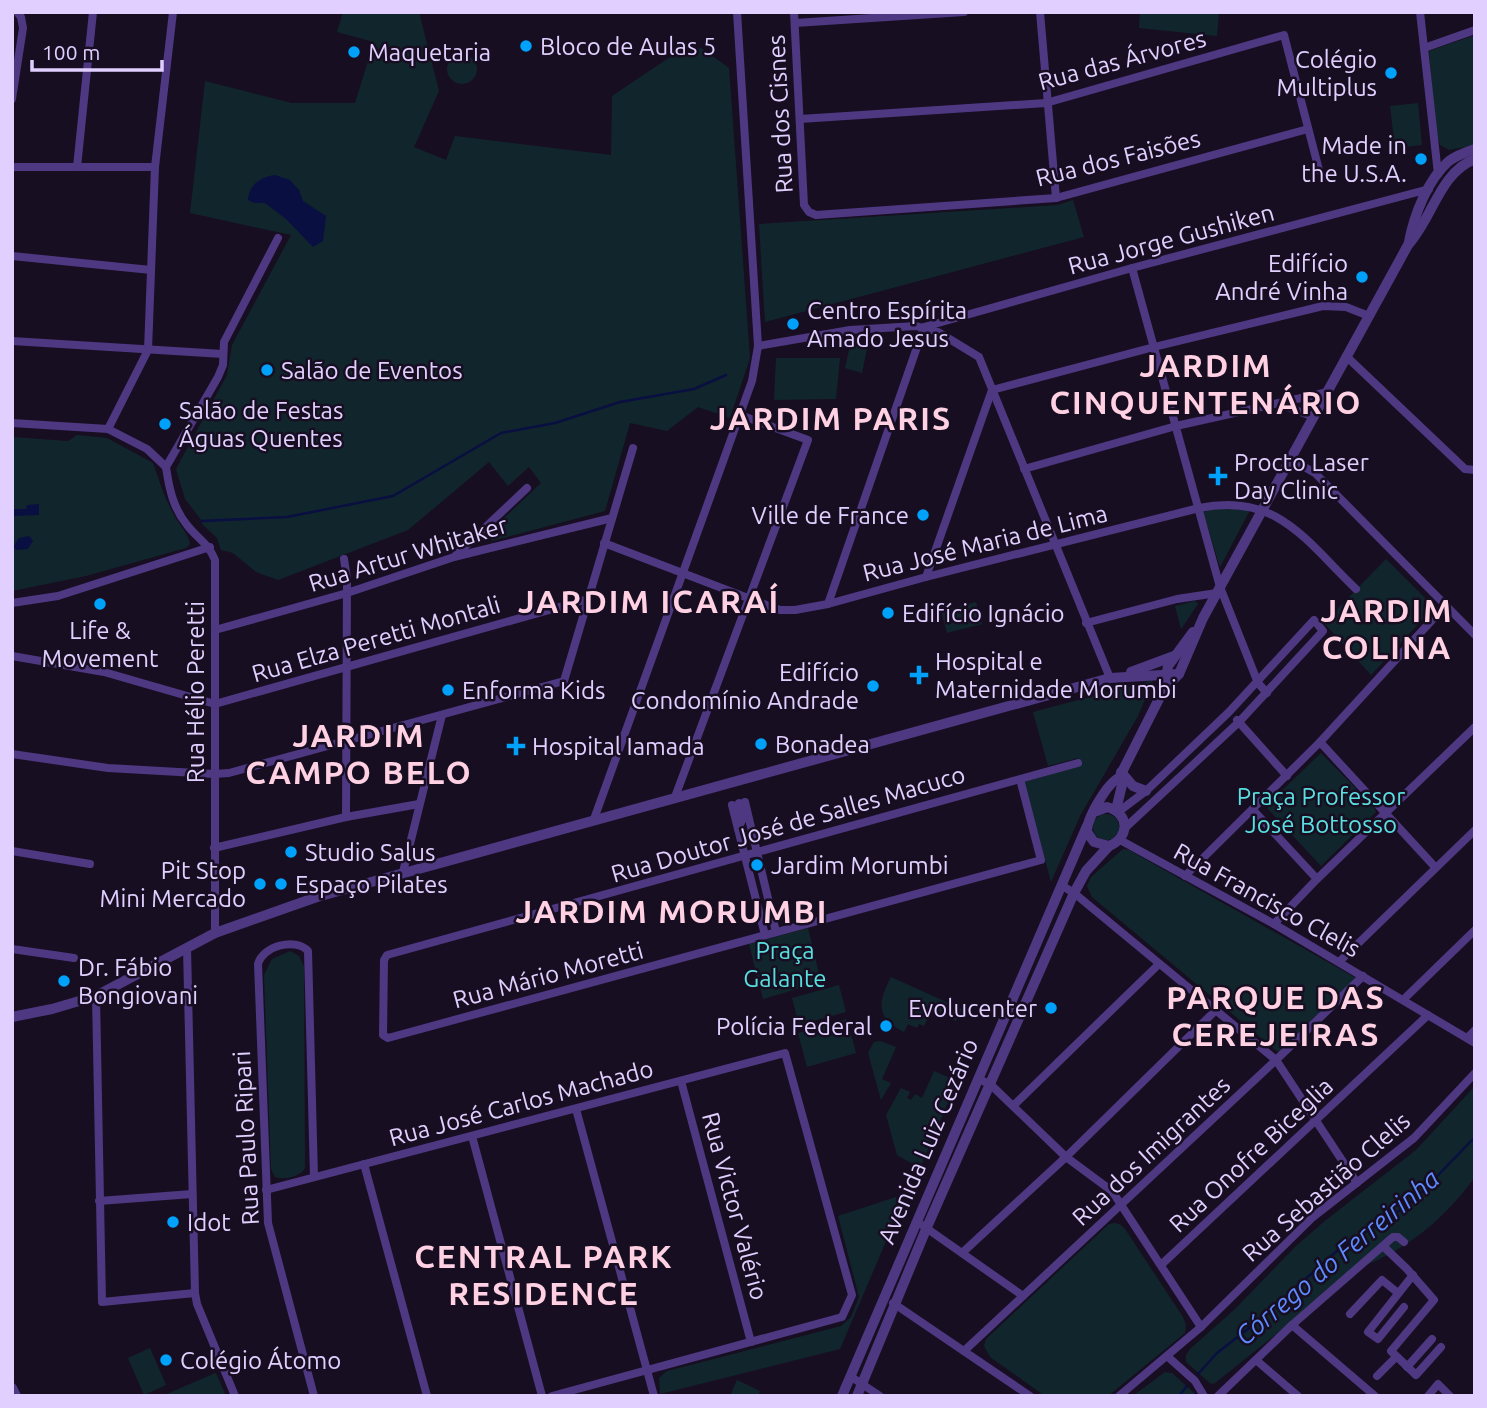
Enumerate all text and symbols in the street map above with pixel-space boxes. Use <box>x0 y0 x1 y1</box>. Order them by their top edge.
street label: Rua das Árvores <box>1035 24 1209 95</box>
scale bar <box>32 28 161 72</box>
place label: Bloco de Aulas 5 <box>540 33 716 60</box>
street label: Rua dos Cisnes <box>762 34 798 194</box>
marker: Bloco de Aulas 5 <box>518 38 534 54</box>
place label: Maquetaria <box>368 39 491 66</box>
text: 100 m <box>42 40 100 64</box>
marker: Maquetaria <box>346 44 362 60</box>
place label: Colégio Multiplus <box>1276 46 1377 101</box>
marker: Colégio Multiplus <box>1383 65 1399 81</box>
street label: Rua dos Faisões <box>1033 125 1203 191</box>
place label: Made in the U.S.A. <box>1301 132 1407 187</box>
marker: Made in the U.S.A. <box>1413 151 1429 167</box>
street label: Rua Jorge Gushiken <box>1065 199 1277 279</box>
place label: Edifício André Vinha <box>1215 250 1348 305</box>
marker: Edifício André Vinha <box>1354 269 1370 285</box>
place label: Centro Espírita Amado Jesus <box>807 297 967 352</box>
marker: Centro Espírita Amado Jesus <box>785 316 801 332</box>
district label: JARDIM CINQUENTENÁRIO <box>1050 347 1362 420</box>
place label: Salão de Eventos <box>281 357 463 384</box>
marker: Salão de Eventos <box>259 362 275 378</box>
place label: Salão de Festas Águas Quentes <box>179 397 343 452</box>
district label: JARDIM PARIS <box>710 400 952 436</box>
marker: Salão de Festas Águas Quentes <box>157 416 173 432</box>
place label: Procto Laser Day Clinic <box>1234 449 1369 504</box>
marker: Procto Laser Day Clinic <box>1208 466 1228 486</box>
street label: Rua José Maria de Lima <box>860 500 1110 586</box>
place label: Ville de France <box>751 502 909 529</box>
marker: Ville de France <box>915 507 931 523</box>
street label: Rua Artur Whitaker <box>305 511 511 597</box>
district label: JARDIM ICARAÍ <box>518 582 780 619</box>
street label: Rua Elza Peretti Montali <box>249 591 503 687</box>
district label: JARDIM COLINA <box>1320 592 1454 665</box>
marker: Life & Movement <box>92 596 108 612</box>
place label: Edifício Ignácio <box>902 600 1065 627</box>
street label: Rua Hélio Peretti <box>182 601 209 783</box>
marker: Edifício Ignácio <box>880 605 896 621</box>
place label: Life & Movement <box>42 617 159 672</box>
place label: Hospital e Maternidade Morumbi <box>935 648 1177 703</box>
place label: Edifício Condomínio Andrade <box>631 659 859 714</box>
marker: Hospital e Maternidade Morumbi <box>909 665 929 685</box>
place label: Enforma Kids <box>462 677 605 704</box>
marker: Edifício Condomínio Andrade <box>865 678 881 694</box>
marker: Enforma Kids <box>440 682 456 698</box>
district label: JARDIM CAMPO BELO <box>245 717 473 790</box>
place label: Bonadea <box>775 731 870 758</box>
place label: Hospital Iamada <box>532 733 704 760</box>
marker: Hospital Iamada <box>506 736 526 756</box>
marker: Bonadea <box>753 736 769 752</box>
street label: Rua Doutor José de Salles Macuco <box>608 760 968 888</box>
park label: Praça Professor José Bottosso <box>1237 783 1405 838</box>
street label: Rua Francisco Clelis <box>1169 838 1365 962</box>
place label: Studio Salus <box>305 839 435 866</box>
marker: Studio Salus <box>283 844 299 860</box>
place label: Jardim Morumbi <box>771 852 949 879</box>
place label: Pit Stop Mini Mercado <box>100 857 246 912</box>
marker: Jardim Morumbi <box>749 857 765 873</box>
place label: Espaço Pilates <box>295 871 448 898</box>
marker: Pit Stop Mini Mercado <box>252 876 268 892</box>
marker: Espaço Pilates <box>273 876 289 892</box>
district label: JARDIM MORUMBI <box>516 893 828 929</box>
street label: Rua Mário Moretti <box>450 937 646 1013</box>
park label: Praça Galante <box>743 937 827 992</box>
place label: Dr. Fábio Bongiovani <box>78 954 198 1009</box>
marker: Dr. Fábio Bongiovani <box>56 973 72 989</box>
district label: PARQUE DAS CEREJEIRAS <box>1166 979 1386 1052</box>
place label: Evolucenter <box>908 995 1037 1022</box>
marker: Evolucenter <box>1043 1000 1059 1016</box>
place label: Polícia Federal <box>716 1013 872 1040</box>
marker: Polícia Federal <box>878 1018 894 1034</box>
street label: Avenida Luiz Cezário <box>873 1034 983 1248</box>
street label: Rua Paulo Ripari <box>228 1050 264 1226</box>
street label: Rua José Carlos Machado <box>386 1055 656 1151</box>
street label: Rua dos Imigrantes <box>1067 1071 1235 1231</box>
street label: Rua Onofre Biceglia <box>1164 1072 1338 1238</box>
street label: Rua Sebastião Clelis <box>1237 1107 1415 1267</box>
street label: Rua Victor Valério <box>697 1109 773 1303</box>
water label: Córrego do Ferreirinha <box>1229 1163 1445 1351</box>
place label: Idot <box>187 1209 231 1236</box>
marker: Idot <box>165 1214 181 1230</box>
district label: CENTRAL PARK RESIDENCE <box>414 1238 674 1311</box>
place label: Colégio Átomo <box>180 1346 341 1374</box>
marker: Colégio Átomo <box>158 1352 174 1368</box>

